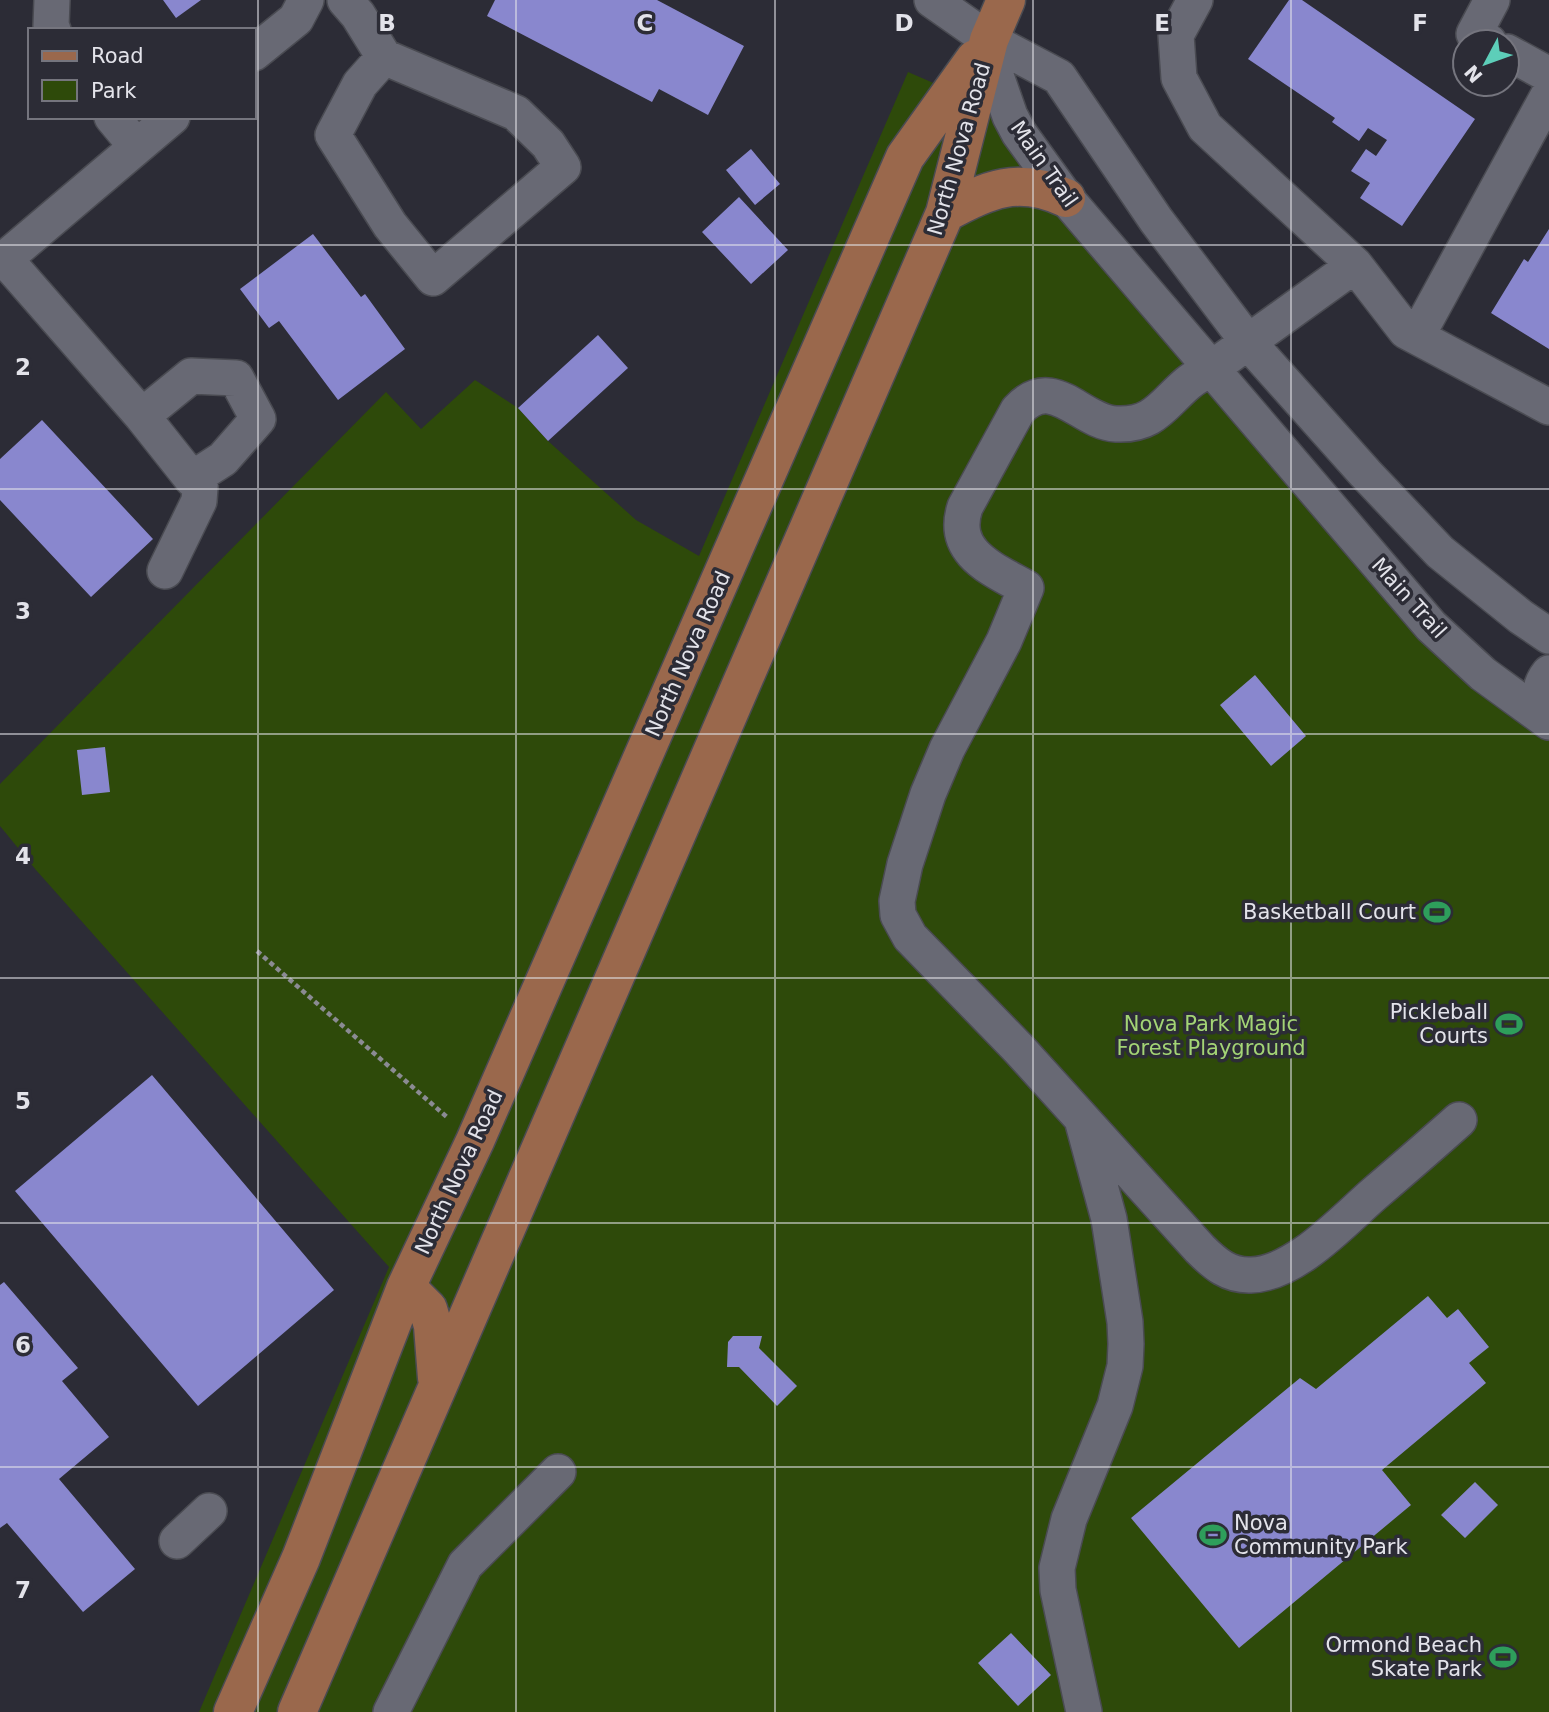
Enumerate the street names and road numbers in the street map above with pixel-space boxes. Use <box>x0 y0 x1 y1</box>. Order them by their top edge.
street label: North Nova Road <box>923 60 995 238</box>
street label: Main Trail <box>1006 116 1082 212</box>
street label: Main Trail <box>1367 553 1451 643</box>
street label: North Nova Road <box>641 568 735 740</box>
street label: North Nova Road <box>410 1086 508 1258</box>

